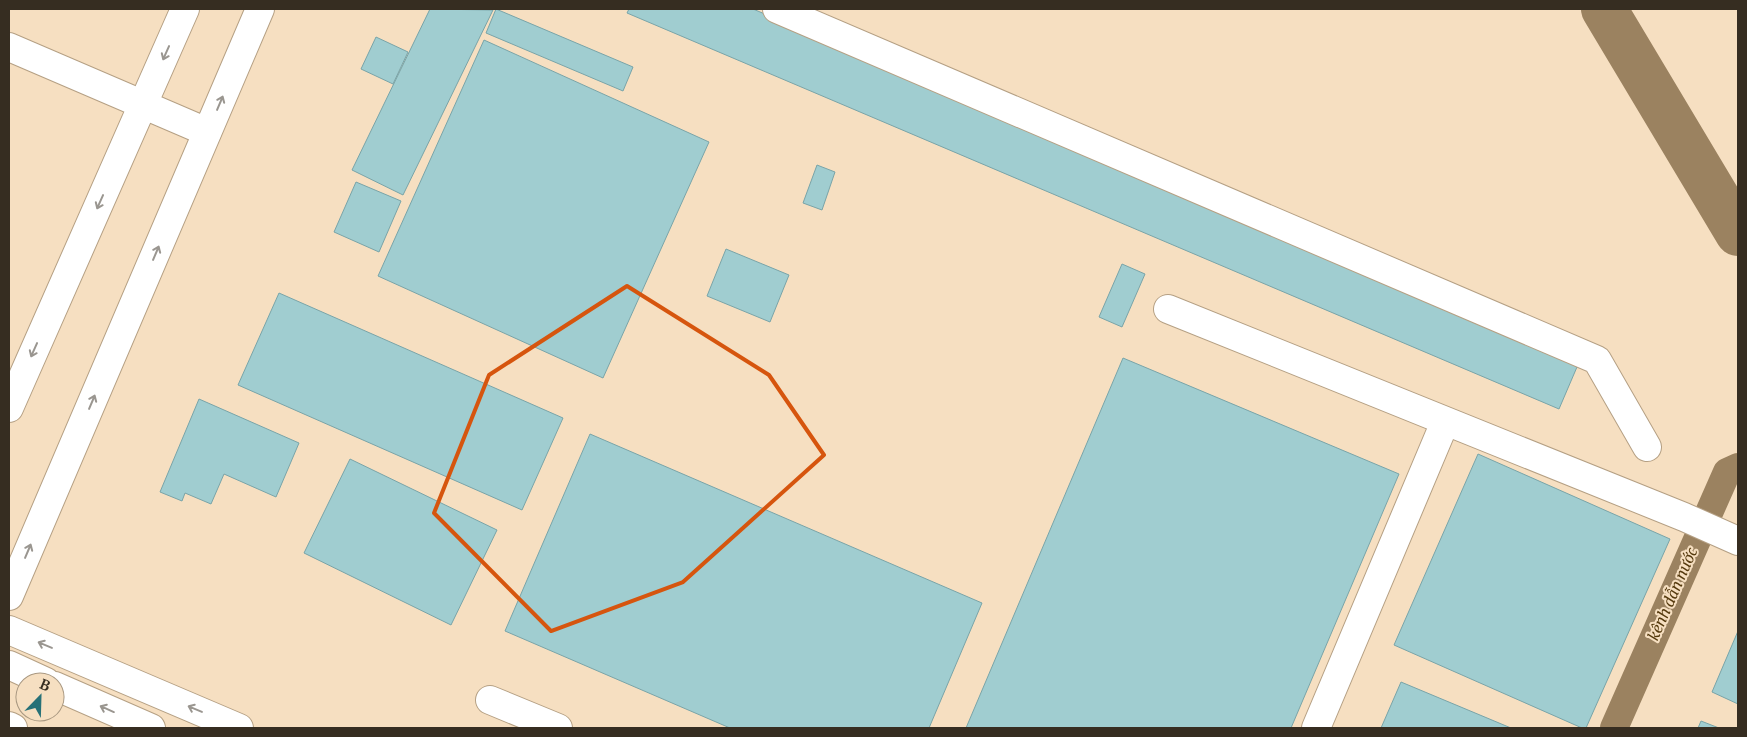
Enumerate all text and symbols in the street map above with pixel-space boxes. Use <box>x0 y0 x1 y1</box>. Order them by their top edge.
one-way arrow <box>160 45 170 60</box>
one-way arrow <box>215 96 225 111</box>
one-way arrow <box>94 194 104 209</box>
one-way arrow <box>152 245 161 260</box>
one-way arrow <box>29 342 39 357</box>
one-way arrow <box>87 395 97 410</box>
one-way arrow <box>23 544 33 559</box>
water label: kênh dẫn nước <box>1644 544 1702 643</box>
one-way arrow <box>38 640 53 650</box>
north arrow <box>15 672 65 722</box>
text: B <box>37 675 53 695</box>
one-way arrow <box>100 703 115 713</box>
one-way arrow <box>187 704 202 713</box>

